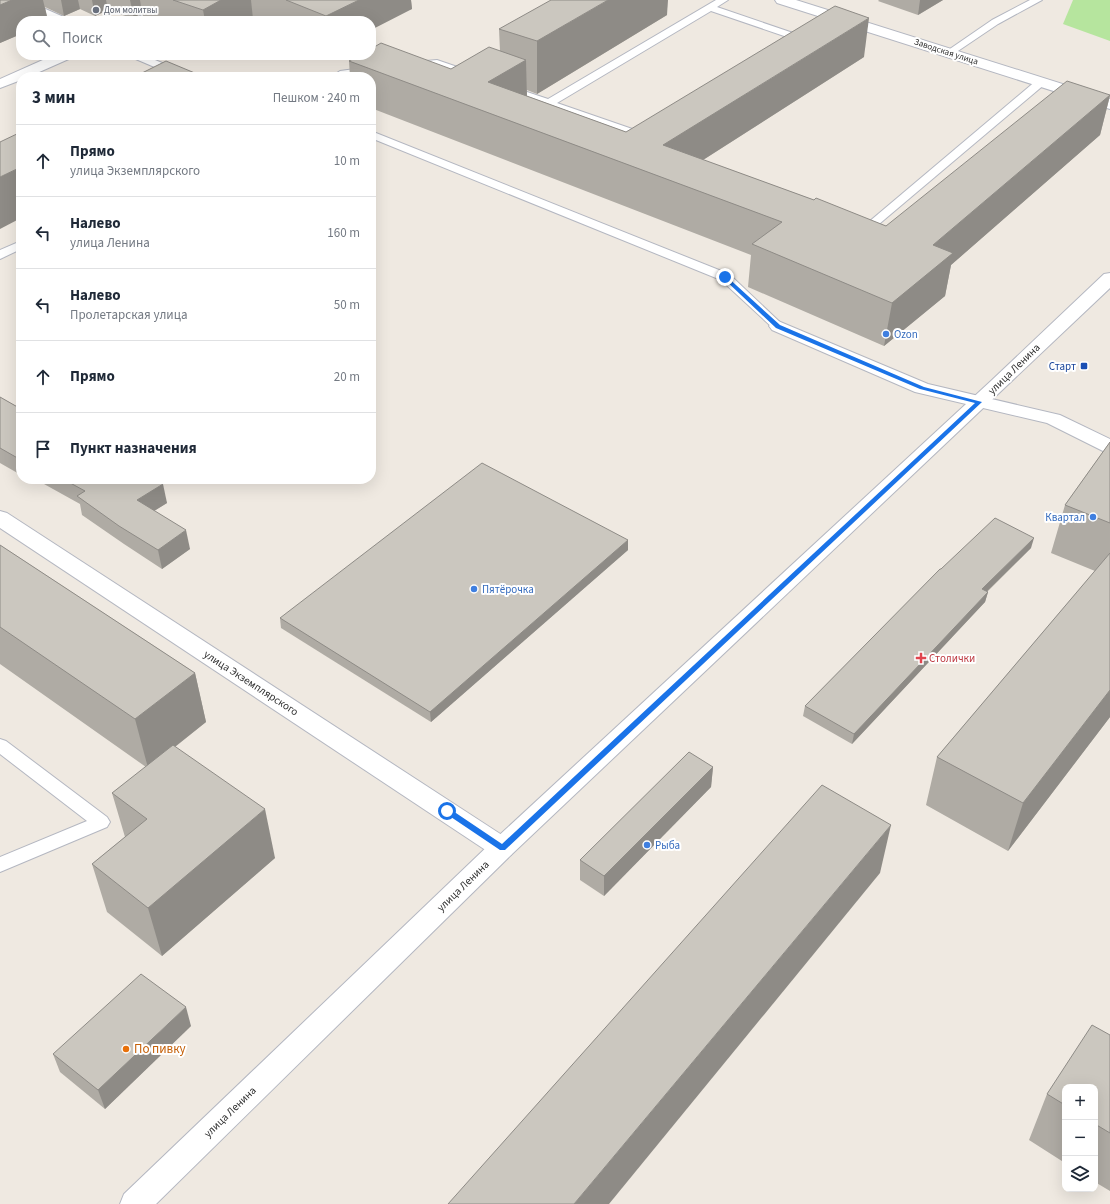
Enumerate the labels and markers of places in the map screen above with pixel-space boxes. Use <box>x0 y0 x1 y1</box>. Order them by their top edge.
place label: Дом молитвы <box>104 4 157 17</box>
marker: Дом молитвы <box>91 5 101 15</box>
place label: Ozon <box>894 327 918 342</box>
marker: Ozon <box>881 329 891 339</box>
place label: Старт <box>1049 359 1076 374</box>
marker: Старт <box>1079 361 1089 371</box>
place label: Квартал <box>1045 510 1085 525</box>
marker: Квартал <box>1088 512 1098 522</box>
place label: Пятёрочка <box>482 582 534 597</box>
marker: Пятёрочка <box>469 584 479 594</box>
place label: Столички <box>929 651 975 666</box>
marker: Столички <box>916 653 926 663</box>
place label: Рыба <box>655 838 680 853</box>
marker: Рыба <box>642 840 652 850</box>
place label: По пивку <box>134 1040 186 1058</box>
marker: По пивку <box>121 1044 131 1054</box>

